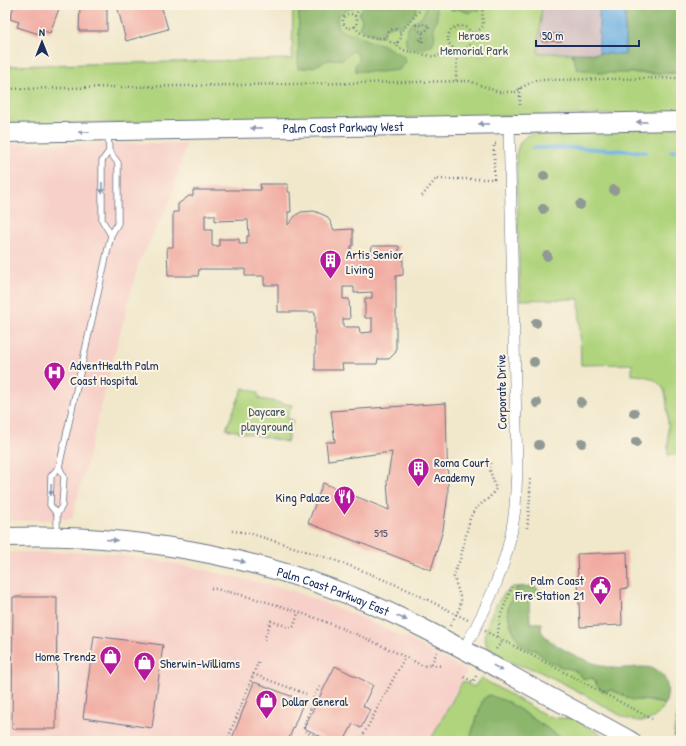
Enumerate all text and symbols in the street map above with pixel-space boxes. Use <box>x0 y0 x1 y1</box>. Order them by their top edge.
north arrow <box>22 22 62 62</box>
scale bar <box>536 22 639 48</box>
text: N <box>39 25 45 39</box>
park label: Heroes Memorial Park <box>440 26 509 59</box>
text: 50 m <box>542 27 563 44</box>
street label: Palm Coast Parkway West <box>282 117 404 137</box>
one-way arrow <box>635 119 648 125</box>
one-way arrow <box>477 121 490 127</box>
one-way arrow <box>249 125 262 131</box>
one-way arrow <box>78 128 90 135</box>
one-way arrow <box>99 182 105 195</box>
place label: Artis Senior Living <box>346 245 403 278</box>
building icon: Artis Senior Living <box>317 248 343 281</box>
street label: Corporate Drive <box>491 354 511 430</box>
place label: AdventHealth Palm Coast Hospital <box>70 356 159 389</box>
hospital icon: AdventHealth Palm Coast Hospital <box>42 359 68 392</box>
park label: Daycare playground <box>241 402 293 435</box>
place label: Roma Court Academy <box>434 453 490 486</box>
building icon: Roma Court Academy <box>405 456 431 489</box>
one-way arrow <box>48 484 54 497</box>
restaurant icon: King Palace <box>332 484 358 517</box>
place label: King Palace <box>276 488 330 506</box>
house number: 515 <box>374 526 388 540</box>
one-way arrow <box>106 536 118 543</box>
one-way arrow <box>234 558 246 564</box>
street label: Palm Coast Parkway East <box>275 562 393 620</box>
place label: Palm Coast Fire Station 21 <box>514 571 585 604</box>
public building icon: Palm Coast Fire Station 21 <box>587 574 613 607</box>
one-way arrow <box>396 615 408 621</box>
shop icon: Home Trendz <box>98 643 124 676</box>
place label: Home Trendz <box>35 647 96 665</box>
shop icon: Sherwin-Williams <box>131 650 157 683</box>
place label: Sherwin-Williams <box>160 654 240 672</box>
one-way arrow <box>492 665 504 672</box>
shop icon: Dollar General <box>254 688 280 721</box>
place label: Dollar General <box>282 692 349 710</box>

